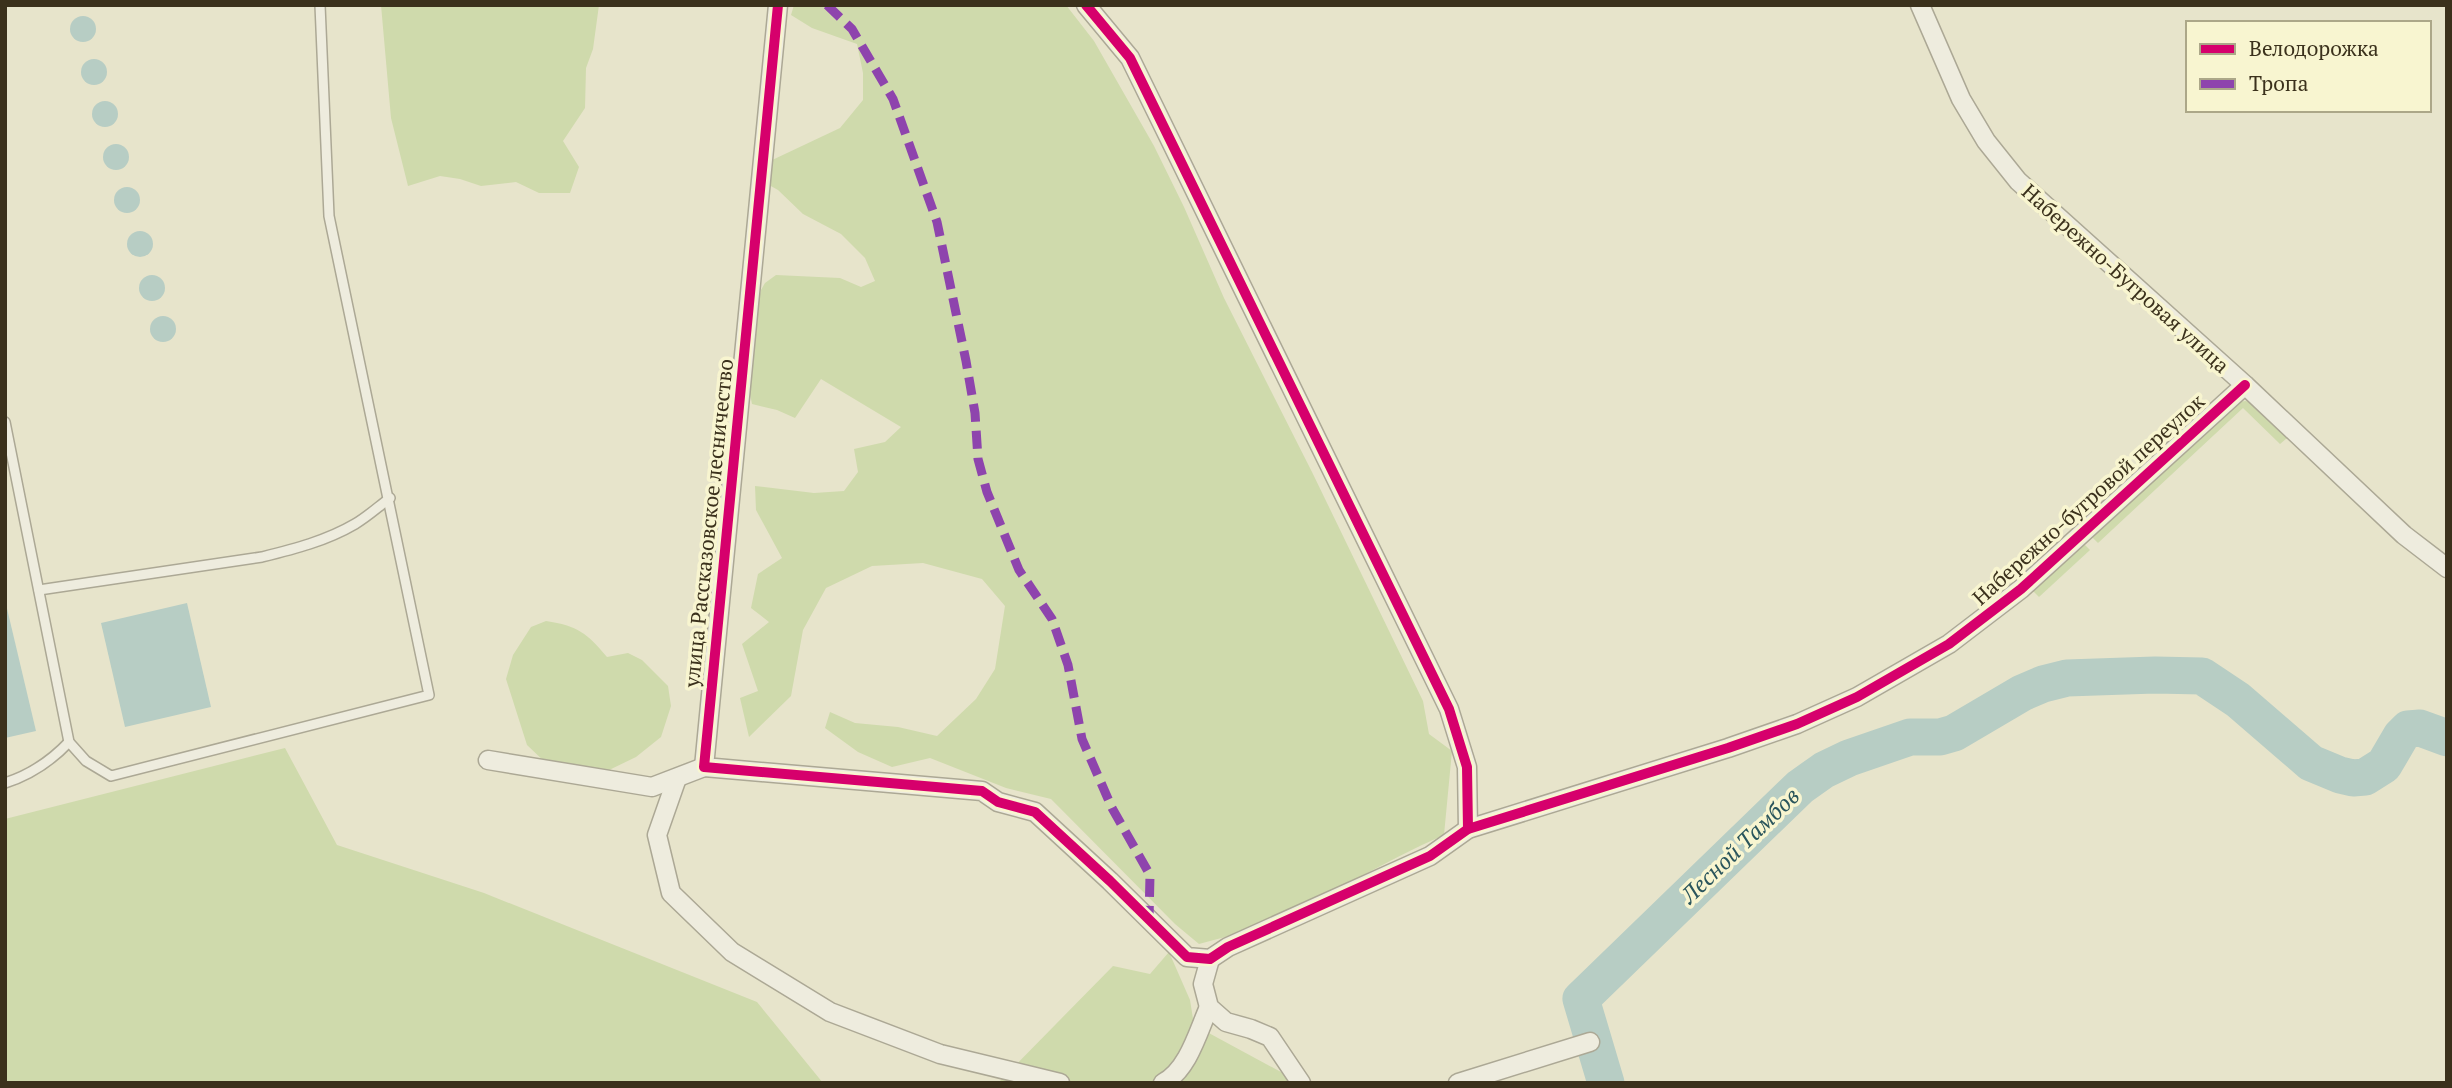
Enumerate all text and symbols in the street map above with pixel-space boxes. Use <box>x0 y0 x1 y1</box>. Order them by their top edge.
legend <box>2186 21 2431 112</box>
text: Велодорожка <box>2249 34 2379 62</box>
text: Тропа <box>2249 69 2309 97</box>
street label: Набережно-Бугровая улица <box>2016 177 2236 379</box>
street label: улица Рассказовское лесничество <box>677 357 739 690</box>
street label: Набережно-бугровой переулок <box>1966 387 2211 611</box>
water label: Лесной Тамбов <box>1673 780 1806 910</box>

